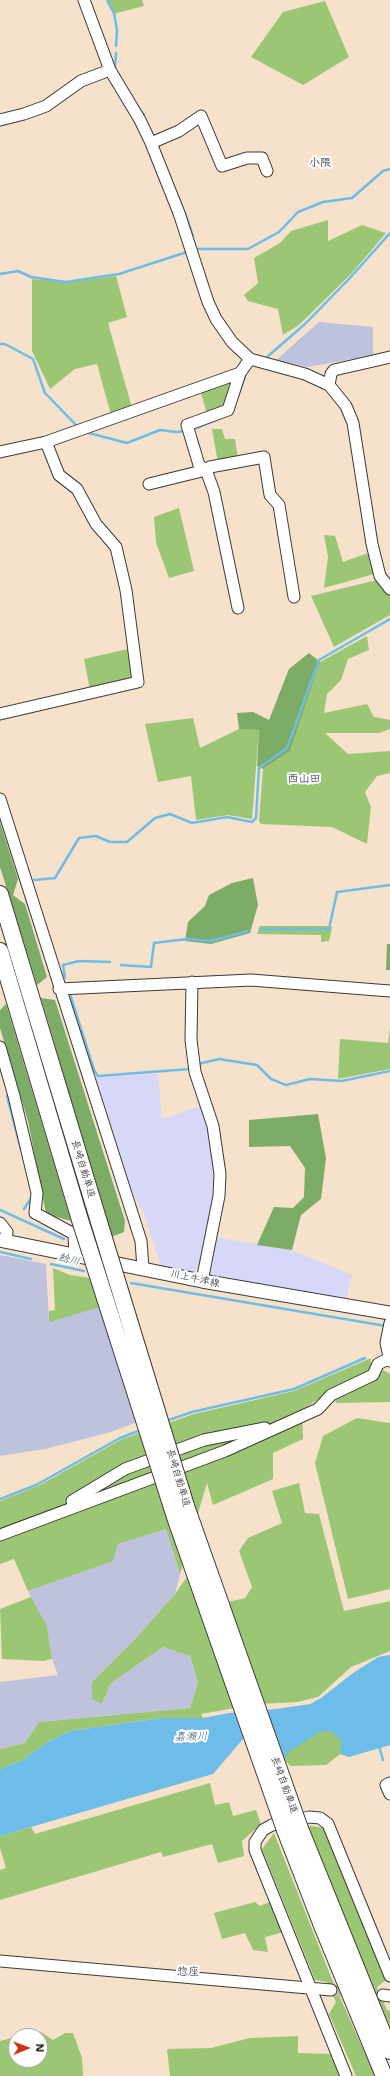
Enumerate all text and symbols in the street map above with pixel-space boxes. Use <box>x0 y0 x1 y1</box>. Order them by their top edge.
district label: 小隈 <box>309 156 331 170</box>
district label: 西山田 <box>288 772 320 786</box>
street label: 長崎自動車道 <box>68 1139 98 1199</box>
water label: 鯰川 <box>57 1251 81 1269</box>
street label: 川上牛津線 <box>169 1268 221 1290</box>
street label: 長崎自動車道 <box>163 1448 193 1508</box>
water label: 嘉瀬川 <box>174 1730 208 1744</box>
street label: 長崎自動車道 <box>268 1755 300 1815</box>
district label: 惣座 <box>177 1965 199 1979</box>
north arrow <box>8 2028 48 2068</box>
text: N <box>32 2043 47 2052</box>

